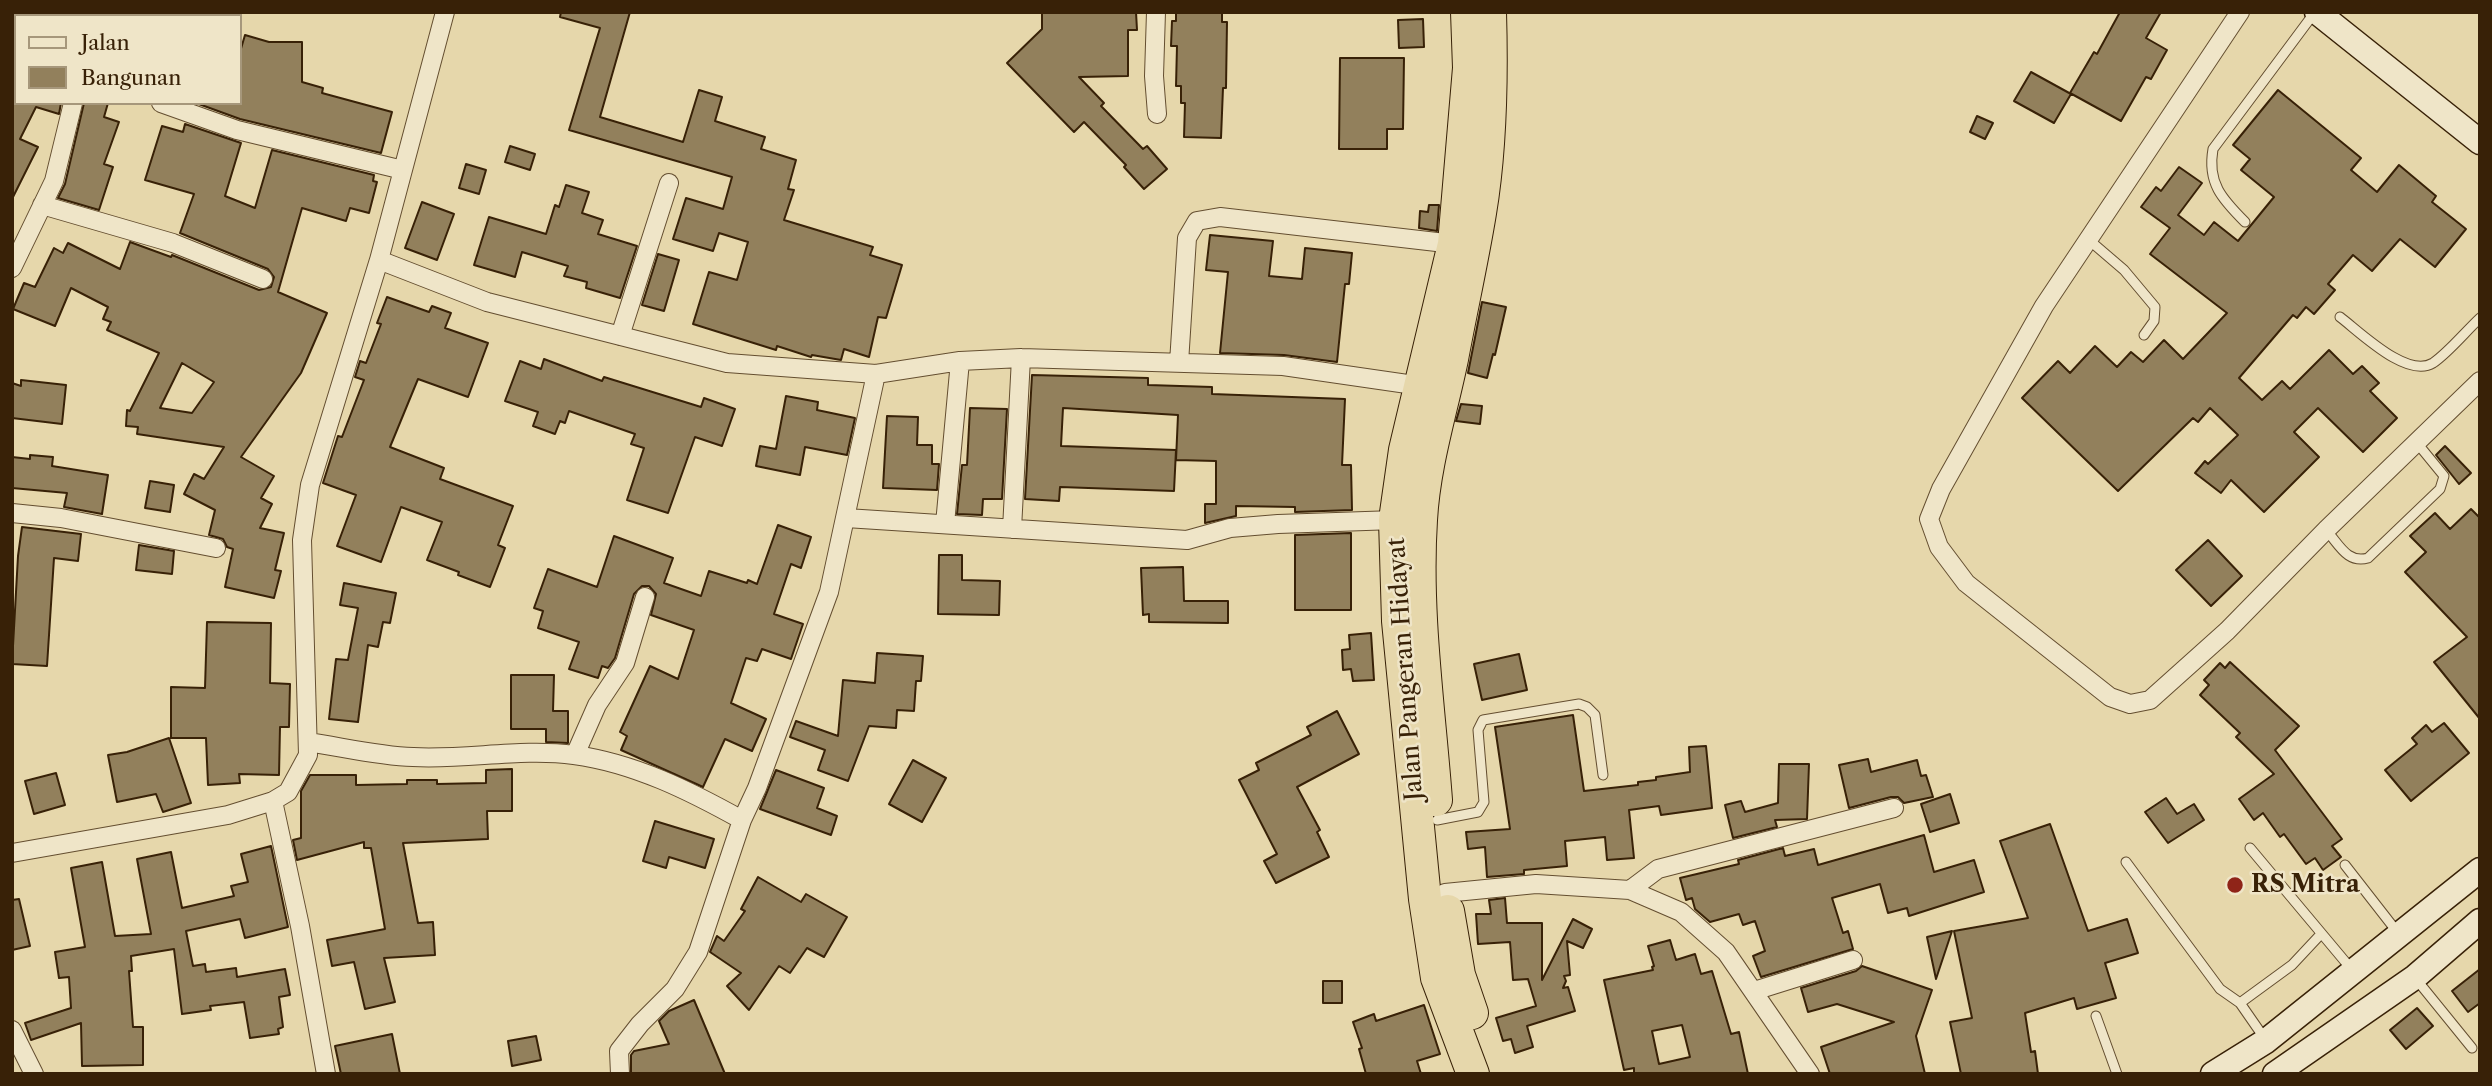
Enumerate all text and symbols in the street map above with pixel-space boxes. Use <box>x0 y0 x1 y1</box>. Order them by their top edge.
legend <box>14 14 242 105</box>
text: Jalan <box>81 30 130 55</box>
text: Bangunan <box>81 65 181 90</box>
street label: Jalan Pangeran Hidayat <box>1382 536 1430 802</box>
place label: RS Mitra <box>2251 871 2360 899</box>
marker: RS Mitra <box>2225 875 2245 895</box>

